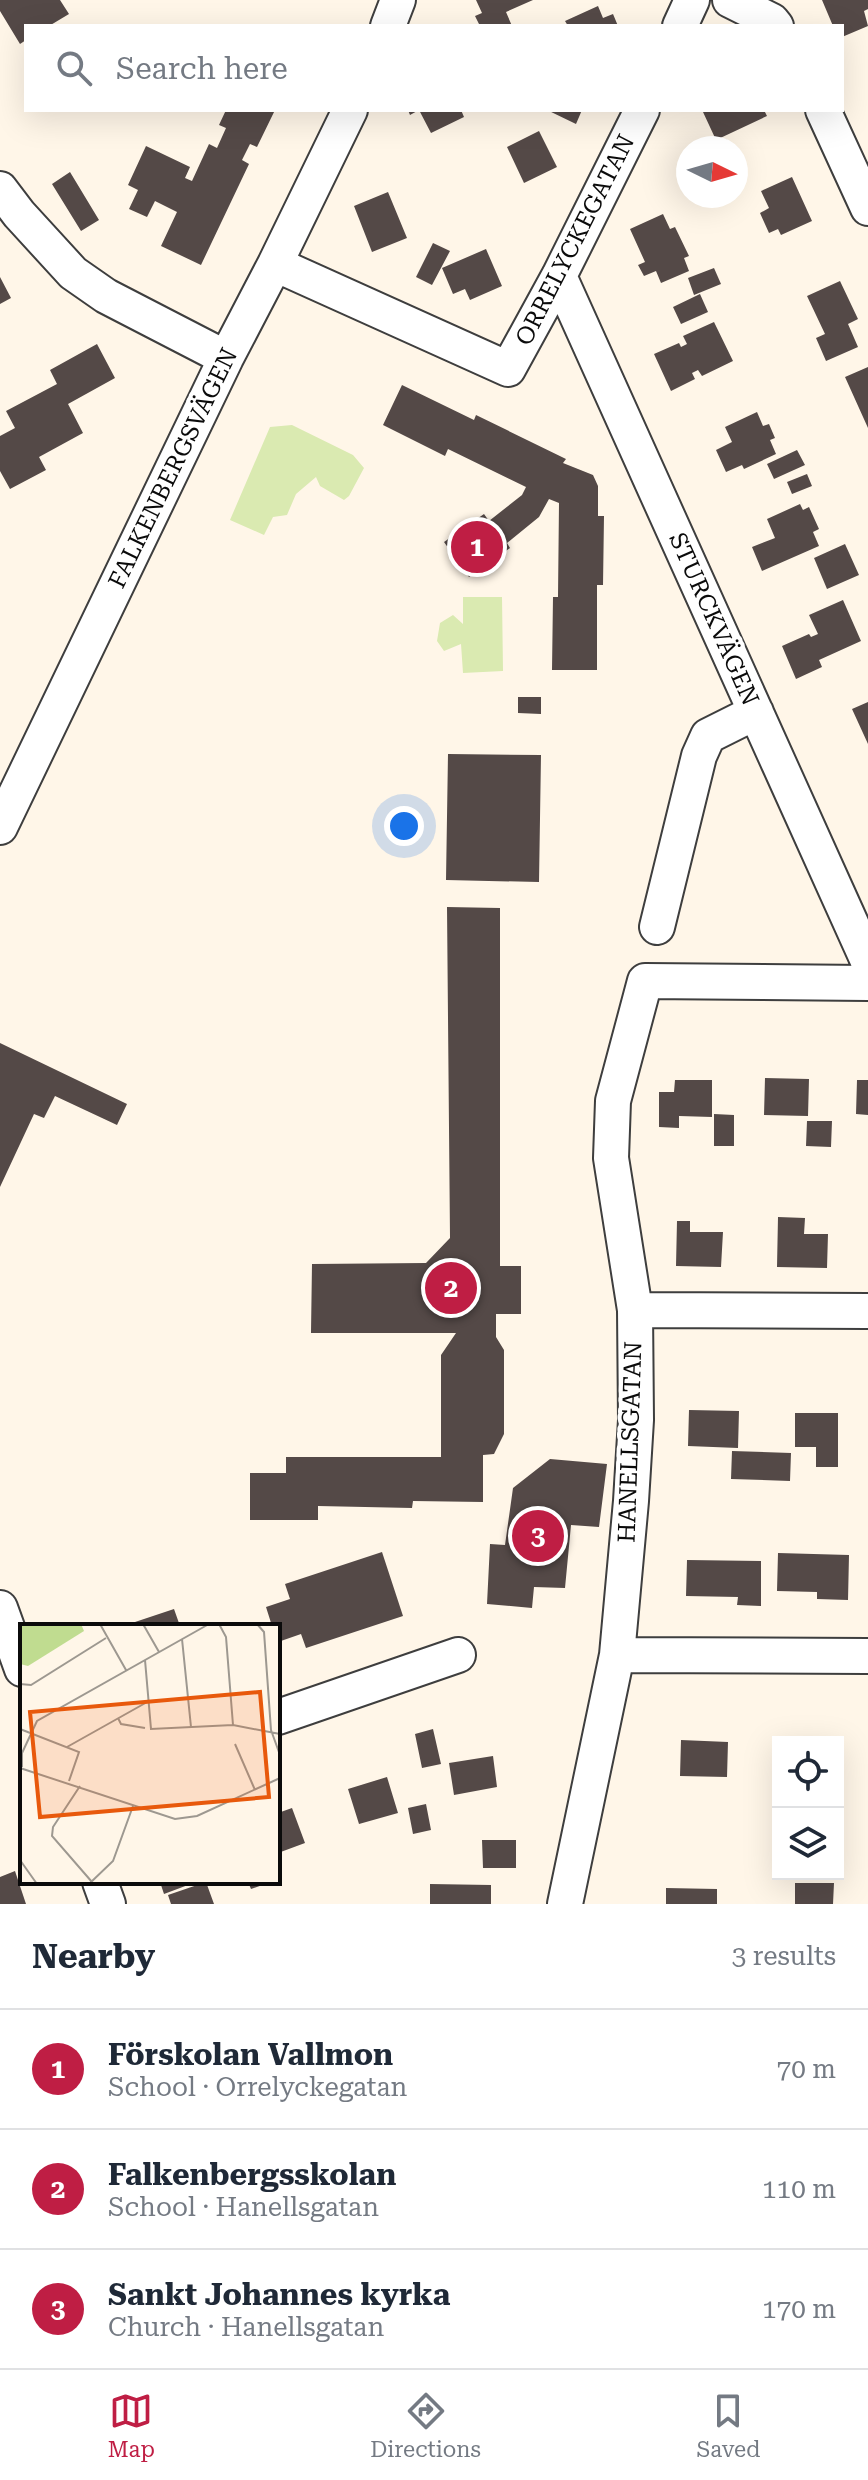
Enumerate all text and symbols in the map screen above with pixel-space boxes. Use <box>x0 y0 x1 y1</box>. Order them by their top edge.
search box <box>24 24 844 112</box>
icon: search <box>52 46 96 90</box>
text: Search here <box>116 51 288 86</box>
street label: ORRELYCKEGATAN <box>510 130 640 350</box>
north arrow <box>676 136 748 208</box>
street label: FALKENBERGSVÄGEN <box>102 343 243 593</box>
pin: 1 <box>451 517 503 577</box>
street label: STURCKVÄGEN <box>663 528 766 710</box>
your location <box>384 806 424 846</box>
pin: 2 <box>425 1258 477 1318</box>
street label: HANELLSGATAN <box>612 1341 648 1543</box>
pin: 3 <box>512 1506 564 1566</box>
inset map <box>20 1624 280 1884</box>
map controls <box>772 1736 844 1880</box>
button: locate <box>772 1736 844 1808</box>
button: layers <box>772 1808 844 1880</box>
text: Nearby <box>32 1936 155 1976</box>
text: 3 results <box>732 1941 836 1971</box>
text: Förskolan Vallmon <box>108 2037 393 2072</box>
text: 1 <box>51 2054 65 2084</box>
text: 70 m <box>777 2054 836 2084</box>
text: School · Orrelyckegatan <box>108 2072 407 2102</box>
text: Falkenbergsskolan <box>108 2157 396 2192</box>
text: 2 <box>51 2174 65 2204</box>
text: 110 m <box>762 2174 836 2204</box>
text: School · Hanellsgatan <box>108 2192 379 2222</box>
text: Sankt Johannes kyrka <box>108 2277 450 2312</box>
text: 3 <box>51 2294 65 2324</box>
text: 170 m <box>762 2294 836 2324</box>
text: Church · Hanellsgatan <box>108 2312 384 2342</box>
tab: Map <box>108 2389 155 2462</box>
tab: Directions <box>370 2389 481 2462</box>
tab: Saved <box>696 2389 760 2462</box>

